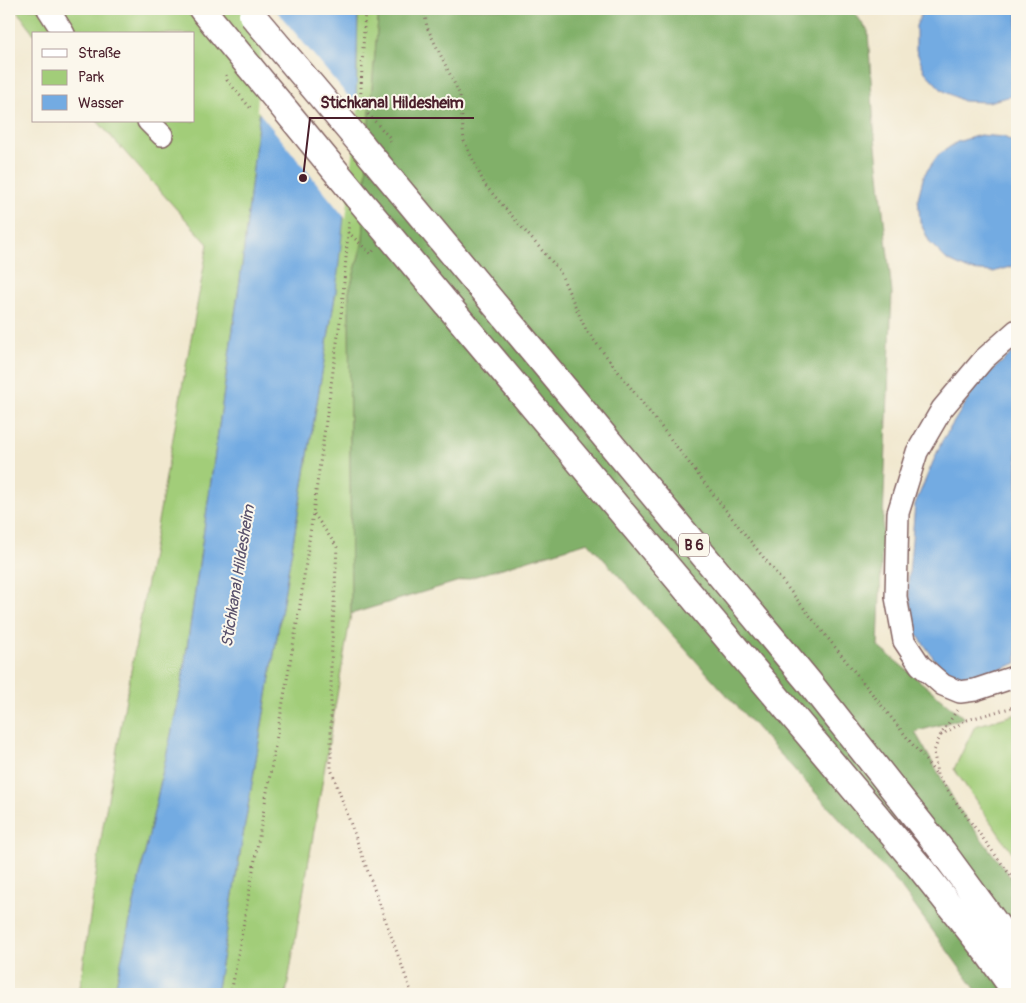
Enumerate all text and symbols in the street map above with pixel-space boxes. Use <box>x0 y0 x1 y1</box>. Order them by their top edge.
legend <box>32 32 195 122</box>
text: Straße <box>78 44 121 63</box>
text: Park <box>78 68 105 87</box>
callout: Stichkanal Hildesheim <box>310 87 474 118</box>
text: Stichkanal Hildesheim <box>320 93 464 113</box>
text: Wasser <box>78 94 125 113</box>
water label: Stichkanal Hildesheim <box>217 503 259 648</box>
road number: B 6 <box>679 534 709 556</box>

